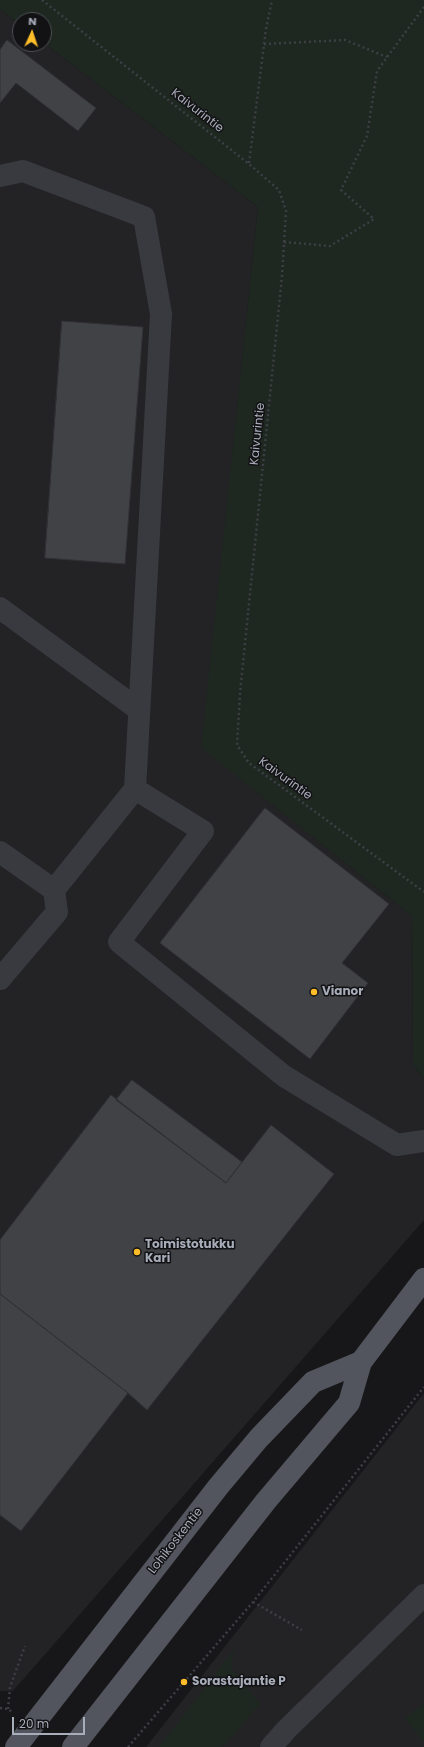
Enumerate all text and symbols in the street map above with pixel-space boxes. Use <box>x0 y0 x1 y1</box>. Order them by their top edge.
north arrow <box>12 12 52 52</box>
text: N <box>28 13 37 29</box>
street label: Kaivurintie <box>168 86 226 136</box>
street label: Kaivurintie <box>248 402 268 466</box>
street label: Kaivurintie <box>255 755 315 803</box>
place label: Vianor <box>322 985 363 999</box>
marker: Vianor <box>309 987 319 997</box>
place label: Toimistotukku Kari <box>145 1238 235 1266</box>
marker: Toimistotukku Kari <box>132 1247 142 1257</box>
street label: Lohikoskentie <box>146 1505 206 1577</box>
place label: Sorastajantie P <box>192 1675 286 1689</box>
marker: Sorastajantie P <box>179 1677 189 1687</box>
scale bar <box>14 1709 87 1735</box>
text: 20 m <box>19 1715 49 1732</box>

